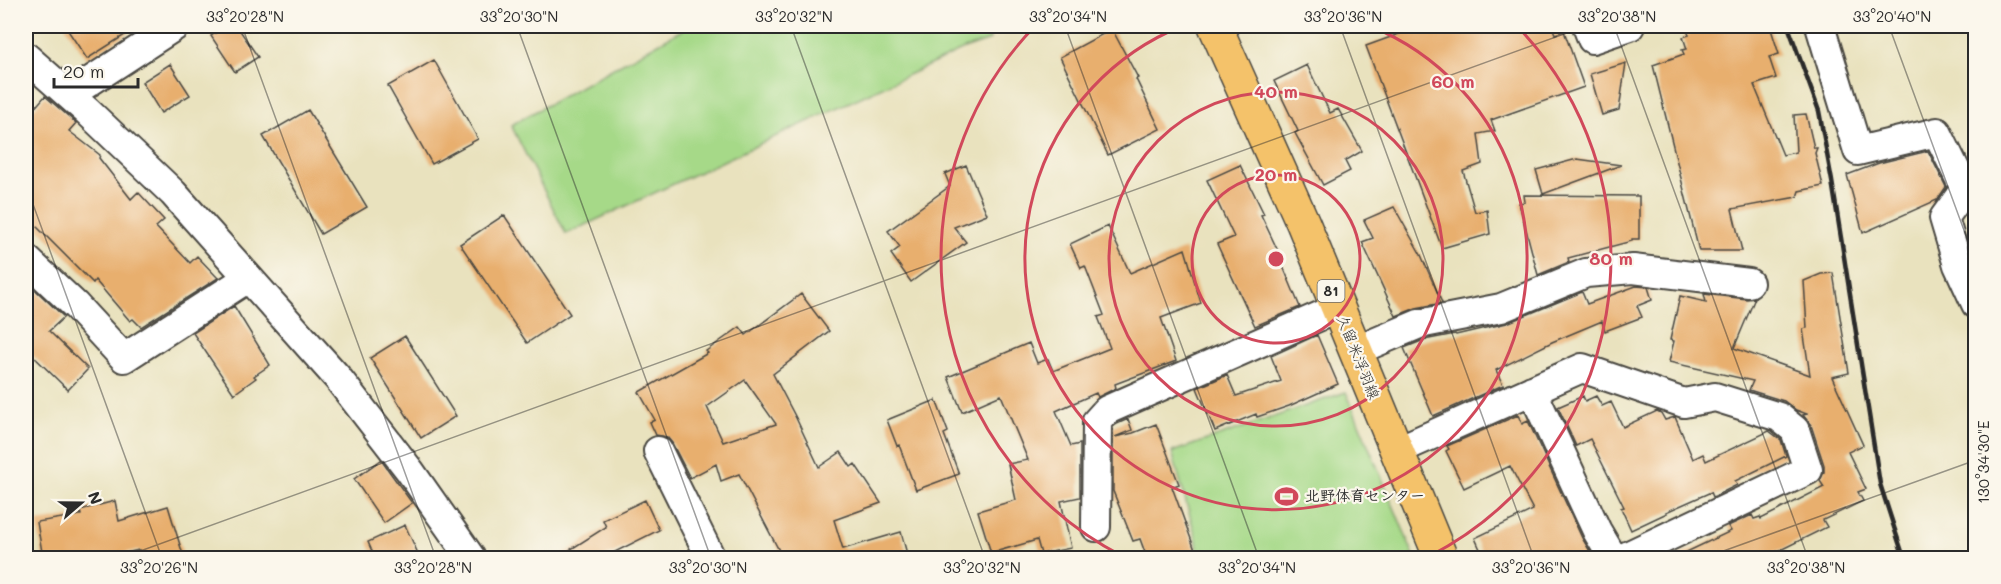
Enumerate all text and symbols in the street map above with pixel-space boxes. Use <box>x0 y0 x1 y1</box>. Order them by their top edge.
text: 33°20'28"N <box>206 6 284 26</box>
text: 33°20'30"N <box>480 6 558 26</box>
text: 33°20'32"N <box>755 6 833 26</box>
text: 33°20'34"N <box>1029 6 1107 26</box>
text: 33°20'36"N <box>1304 6 1382 26</box>
text: 33°20'38"N <box>1578 6 1656 26</box>
text: 33°20'40"N <box>1853 6 1931 26</box>
scale bar <box>54 51 138 89</box>
text: 20 m <box>63 59 104 83</box>
text: 60 m <box>1431 69 1475 93</box>
text: 40 m <box>1254 79 1298 103</box>
text: 20 m <box>1255 162 1297 186</box>
text: 80 m <box>1589 246 1633 270</box>
centre of rings <box>1266 249 1286 269</box>
road number: 81 <box>1318 280 1344 302</box>
street label: 久留米浮羽線 <box>1333 311 1385 402</box>
text: 130°34'30"E <box>1973 420 1993 504</box>
north arrow <box>51 473 111 533</box>
sports icon: 北野体育センター <box>1274 483 1300 509</box>
place label: 北野体育センター <box>1305 485 1425 505</box>
text: N <box>84 488 108 507</box>
text: 33°20'26"N <box>120 557 198 577</box>
text: 33°20'28"N <box>394 557 472 577</box>
text: 33°20'30"N <box>669 557 747 577</box>
text: 33°20'32"N <box>943 557 1021 577</box>
text: 33°20'34"N <box>1218 557 1296 577</box>
text: 33°20'36"N <box>1492 557 1570 577</box>
text: 33°20'38"N <box>1767 557 1845 577</box>

